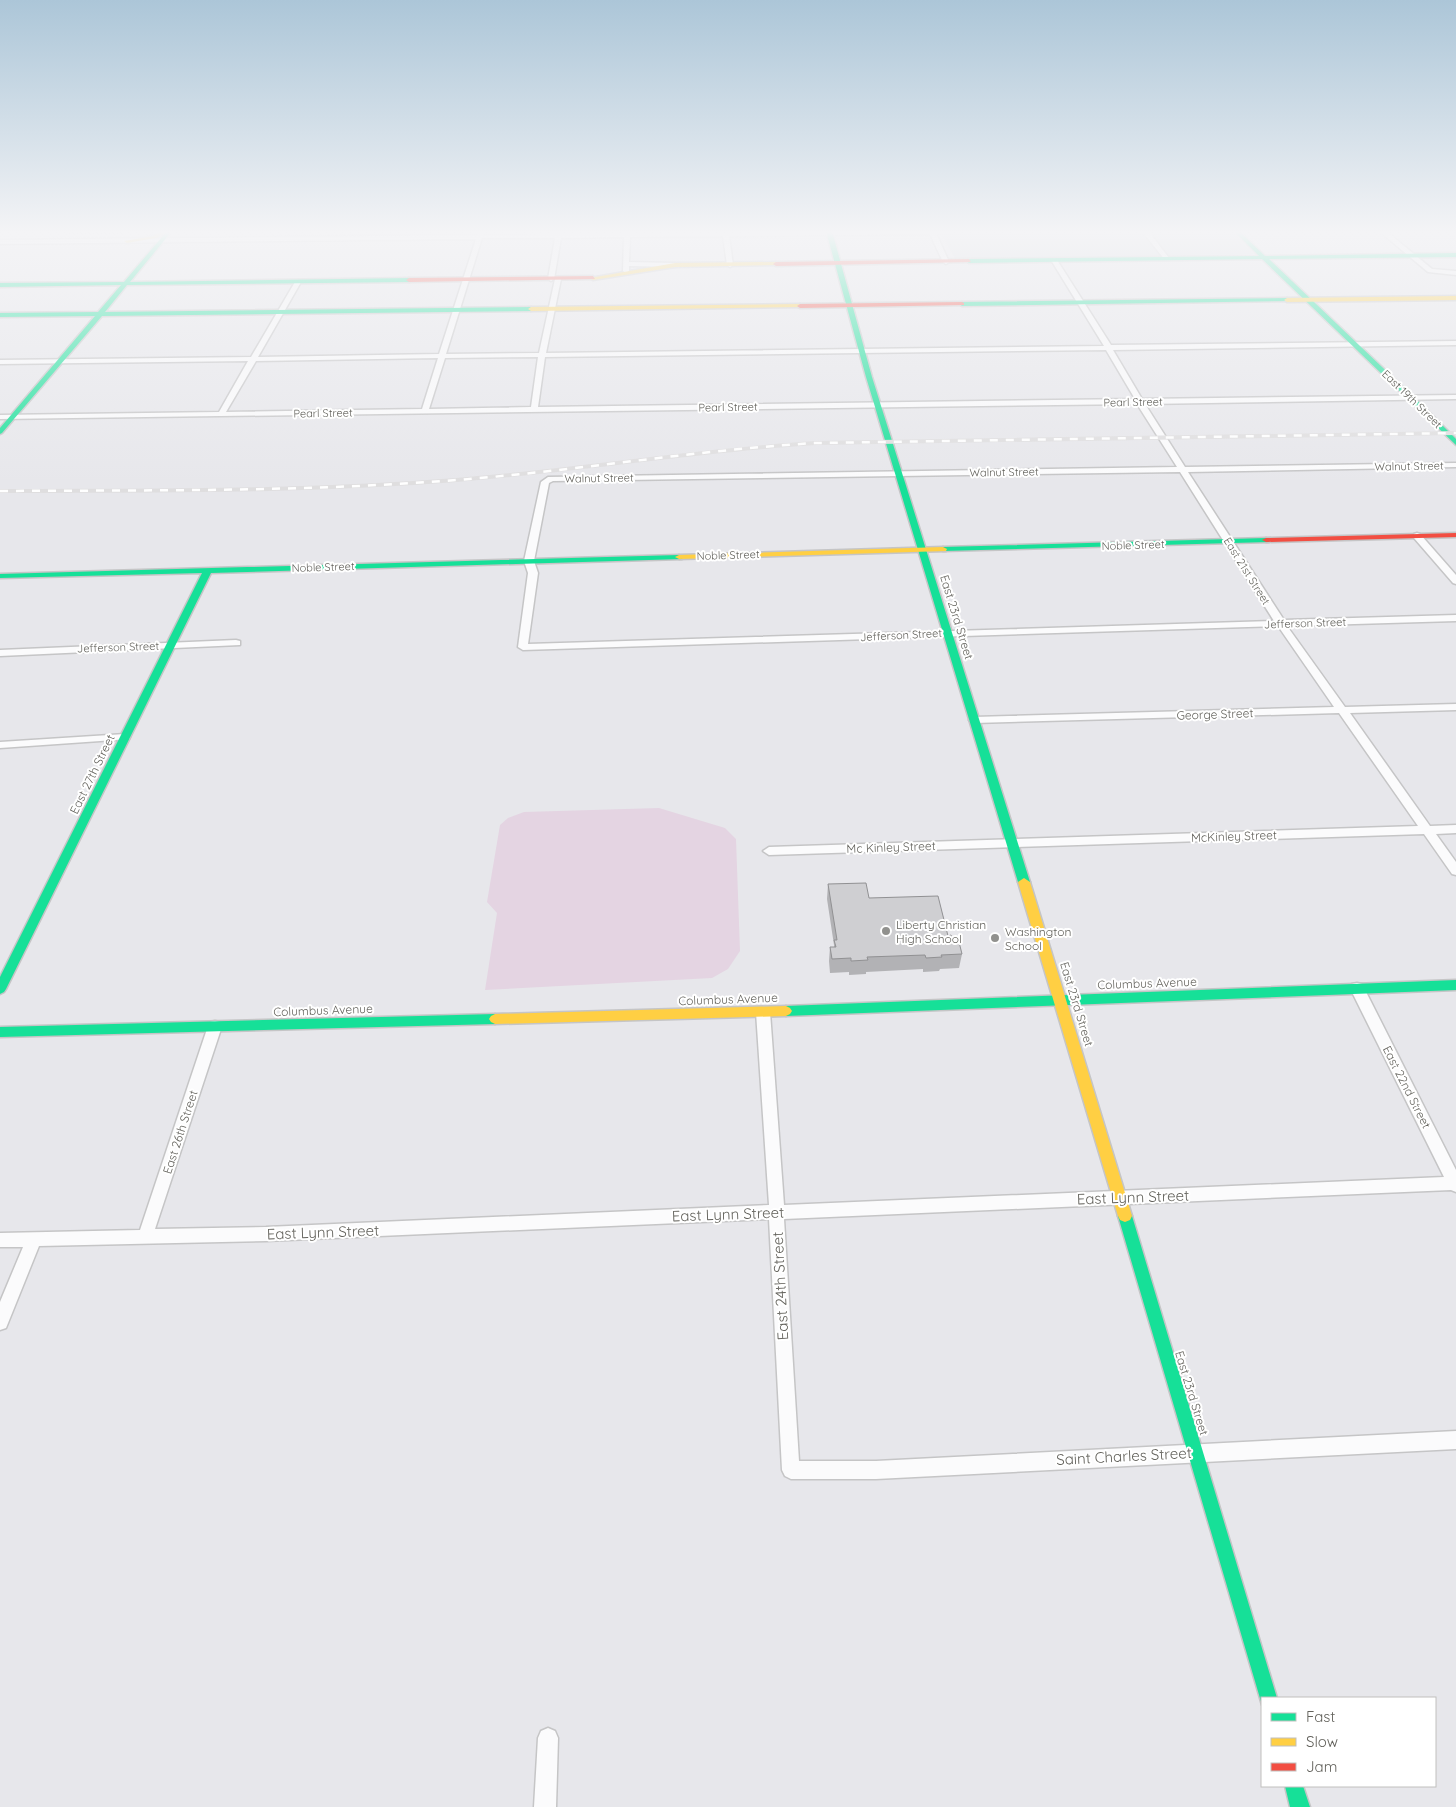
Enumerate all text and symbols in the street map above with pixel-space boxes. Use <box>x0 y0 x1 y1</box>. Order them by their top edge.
street label: East 19th Street <box>1379 367 1445 431</box>
street label: Pearl Street <box>1103 394 1163 410</box>
street label: Pearl Street <box>698 399 758 415</box>
street label: Pearl Street <box>293 405 353 421</box>
street label: Walnut Street <box>1374 458 1444 474</box>
street label: Walnut Street <box>969 464 1039 480</box>
street label: Walnut Street <box>564 470 634 486</box>
street label: East 21st Street <box>1221 535 1273 608</box>
street label: Noble Street <box>1101 537 1165 553</box>
street label: Noble Street <box>696 547 760 563</box>
street label: Noble Street <box>291 559 355 575</box>
street label: East 23rd Street <box>937 573 977 661</box>
street label: Jefferson Street <box>1264 615 1347 631</box>
street label: Jefferson Street <box>860 626 943 644</box>
street label: Jefferson Street <box>77 639 160 655</box>
street label: George Street <box>1176 705 1254 723</box>
street label: East 27th Street <box>66 732 118 816</box>
street label: McKinley Street <box>1191 827 1277 845</box>
street label: Mc Kinley Street <box>846 838 936 856</box>
place label: Liberty Christian High School <box>896 917 986 946</box>
place label: Washington School <box>1005 924 1071 953</box>
marker: Liberty Christian High School <box>880 925 892 937</box>
marker: Washington School <box>989 932 1001 944</box>
street label: East 23rd Street <box>1057 960 1097 1048</box>
street label: Columbus Avenue <box>1097 974 1197 992</box>
street label: Columbus Avenue <box>678 990 778 1008</box>
street label: Columbus Avenue <box>273 1001 373 1019</box>
street label: East 22nd Street <box>1380 1043 1434 1131</box>
street label: East 26th Street <box>159 1088 201 1176</box>
street label: East Lynn Street <box>1076 1186 1190 1208</box>
street label: East Lynn Street <box>671 1203 785 1225</box>
street label: East Lynn Street <box>266 1221 380 1243</box>
street label: East 24th Street <box>768 1231 792 1341</box>
street label: East 23rd Street <box>1172 1349 1212 1437</box>
street label: Saint Charles Street <box>1056 1443 1192 1469</box>
legend <box>1261 1697 1436 1787</box>
text: Fast <box>1306 1707 1335 1726</box>
text: Slow <box>1306 1732 1338 1751</box>
text: Jam <box>1306 1757 1337 1776</box>

